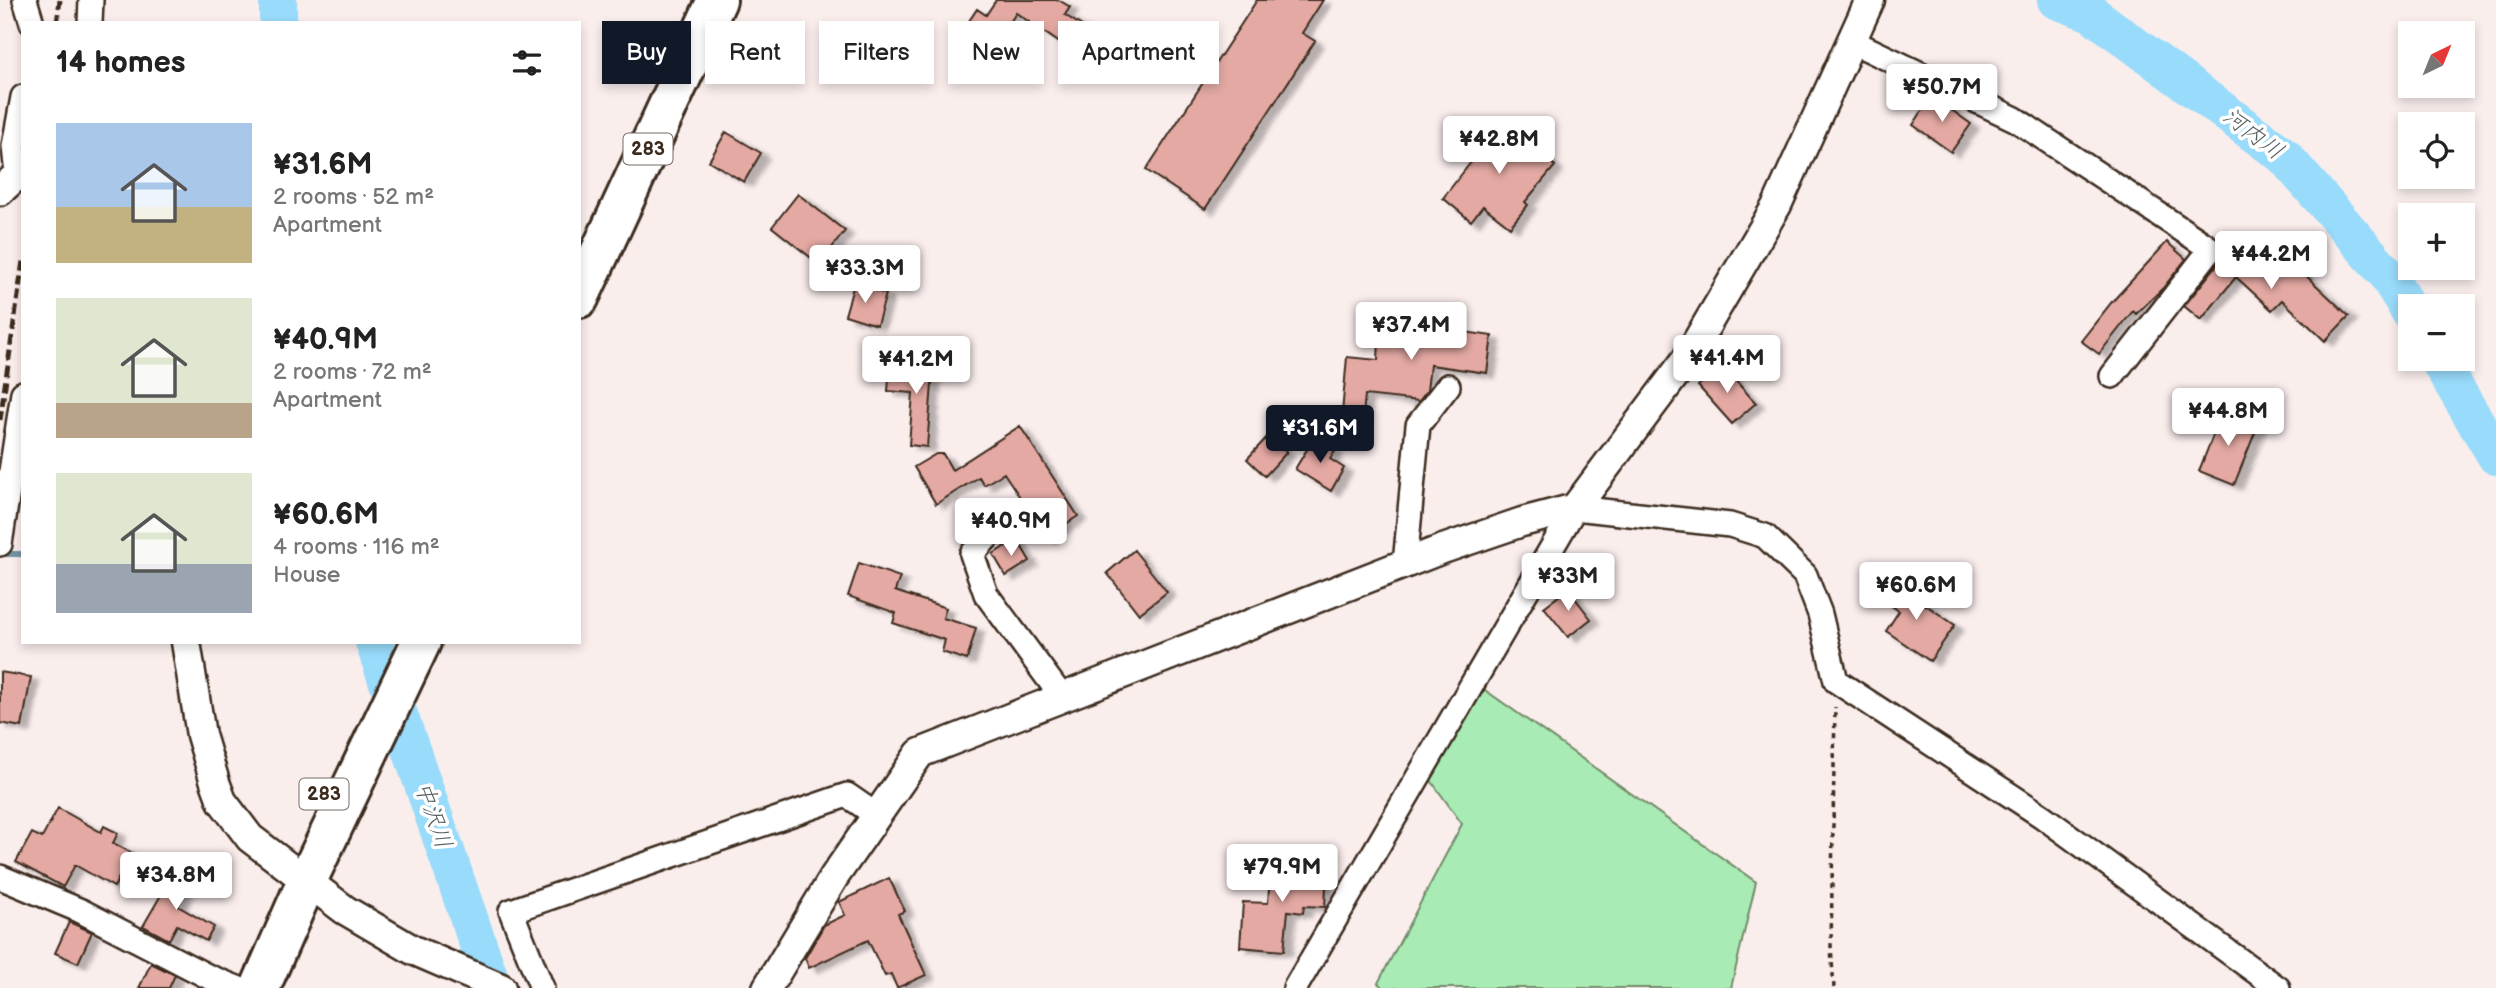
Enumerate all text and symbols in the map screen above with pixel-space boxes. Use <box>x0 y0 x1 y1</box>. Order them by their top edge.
chip: Buy <box>602 21 691 84</box>
chip: Rent <box>705 21 805 84</box>
chip: Filters <box>819 21 934 84</box>
chip: New <box>948 21 1044 84</box>
chip: Apartment <box>1058 21 1219 84</box>
north arrow <box>2398 21 2474 98</box>
map controls <box>2398 21 2475 371</box>
icon: filters <box>508 44 546 82</box>
text: 14 homes <box>56 45 185 81</box>
pin: ¥50.7M <box>1885 64 1999 124</box>
text: ¥50.7M <box>1902 73 1982 101</box>
water label: 河内川 <box>2217 102 2289 166</box>
button: locate <box>2398 112 2475 189</box>
pin: ¥42.8M <box>1442 116 1556 176</box>
text: ¥42.8M <box>1459 125 1539 153</box>
road number: 283 <box>624 134 672 164</box>
text: ¥31.6M <box>273 147 372 183</box>
icon: home <box>112 151 196 235</box>
text: 2 rooms · 52 m² <box>273 183 434 211</box>
button: + <box>2398 203 2475 280</box>
text: Apartment <box>273 211 382 239</box>
pin: ¥44.2M <box>2214 232 2328 291</box>
text: ¥44.2M <box>2231 240 2311 268</box>
pin: ¥33.3M <box>808 246 922 305</box>
text: ¥33.3M <box>825 254 905 282</box>
button: − <box>2398 294 2475 371</box>
pin: ¥37.4M <box>1354 302 1468 362</box>
text: ¥37.4M <box>1372 311 1450 339</box>
text: ¥40.9M <box>273 322 378 358</box>
icon: home <box>112 326 196 410</box>
pin: ¥41.2M <box>859 336 973 396</box>
pin: ¥41.4M <box>1670 336 1784 395</box>
text: ¥41.4M <box>1689 344 1765 372</box>
text: ¥41.2M <box>878 345 954 373</box>
text: 2 rooms · 72 m² <box>273 358 432 386</box>
text: Apartment <box>273 386 382 414</box>
pin: ¥44.8M <box>2171 388 2285 448</box>
text: ¥44.8M <box>2188 397 2268 425</box>
pin: ¥31.6M <box>1263 406 1377 465</box>
text: ¥31.6M <box>1282 414 1358 442</box>
text: ¥60.6M <box>273 497 379 533</box>
pin: ¥40.9M <box>954 498 1068 558</box>
icon: home <box>112 501 196 585</box>
text: ¥40.9M <box>971 507 1051 535</box>
text: 4 rooms · 116 m² <box>273 533 440 561</box>
pin: ¥33M <box>1527 554 1609 613</box>
text: House <box>273 561 340 589</box>
text: ¥33M <box>1538 562 1598 590</box>
pin: ¥60.6M <box>1859 562 1973 622</box>
text: ¥60.6M <box>1875 571 1957 599</box>
road number: 283 <box>300 778 348 810</box>
water label: 中沢川 <box>409 778 457 852</box>
pin: ¥79.9M <box>1225 844 1339 904</box>
pin: ¥34.8M <box>119 852 233 912</box>
text: ¥79.9M <box>1243 853 1321 881</box>
text: ¥34.8M <box>136 861 216 889</box>

